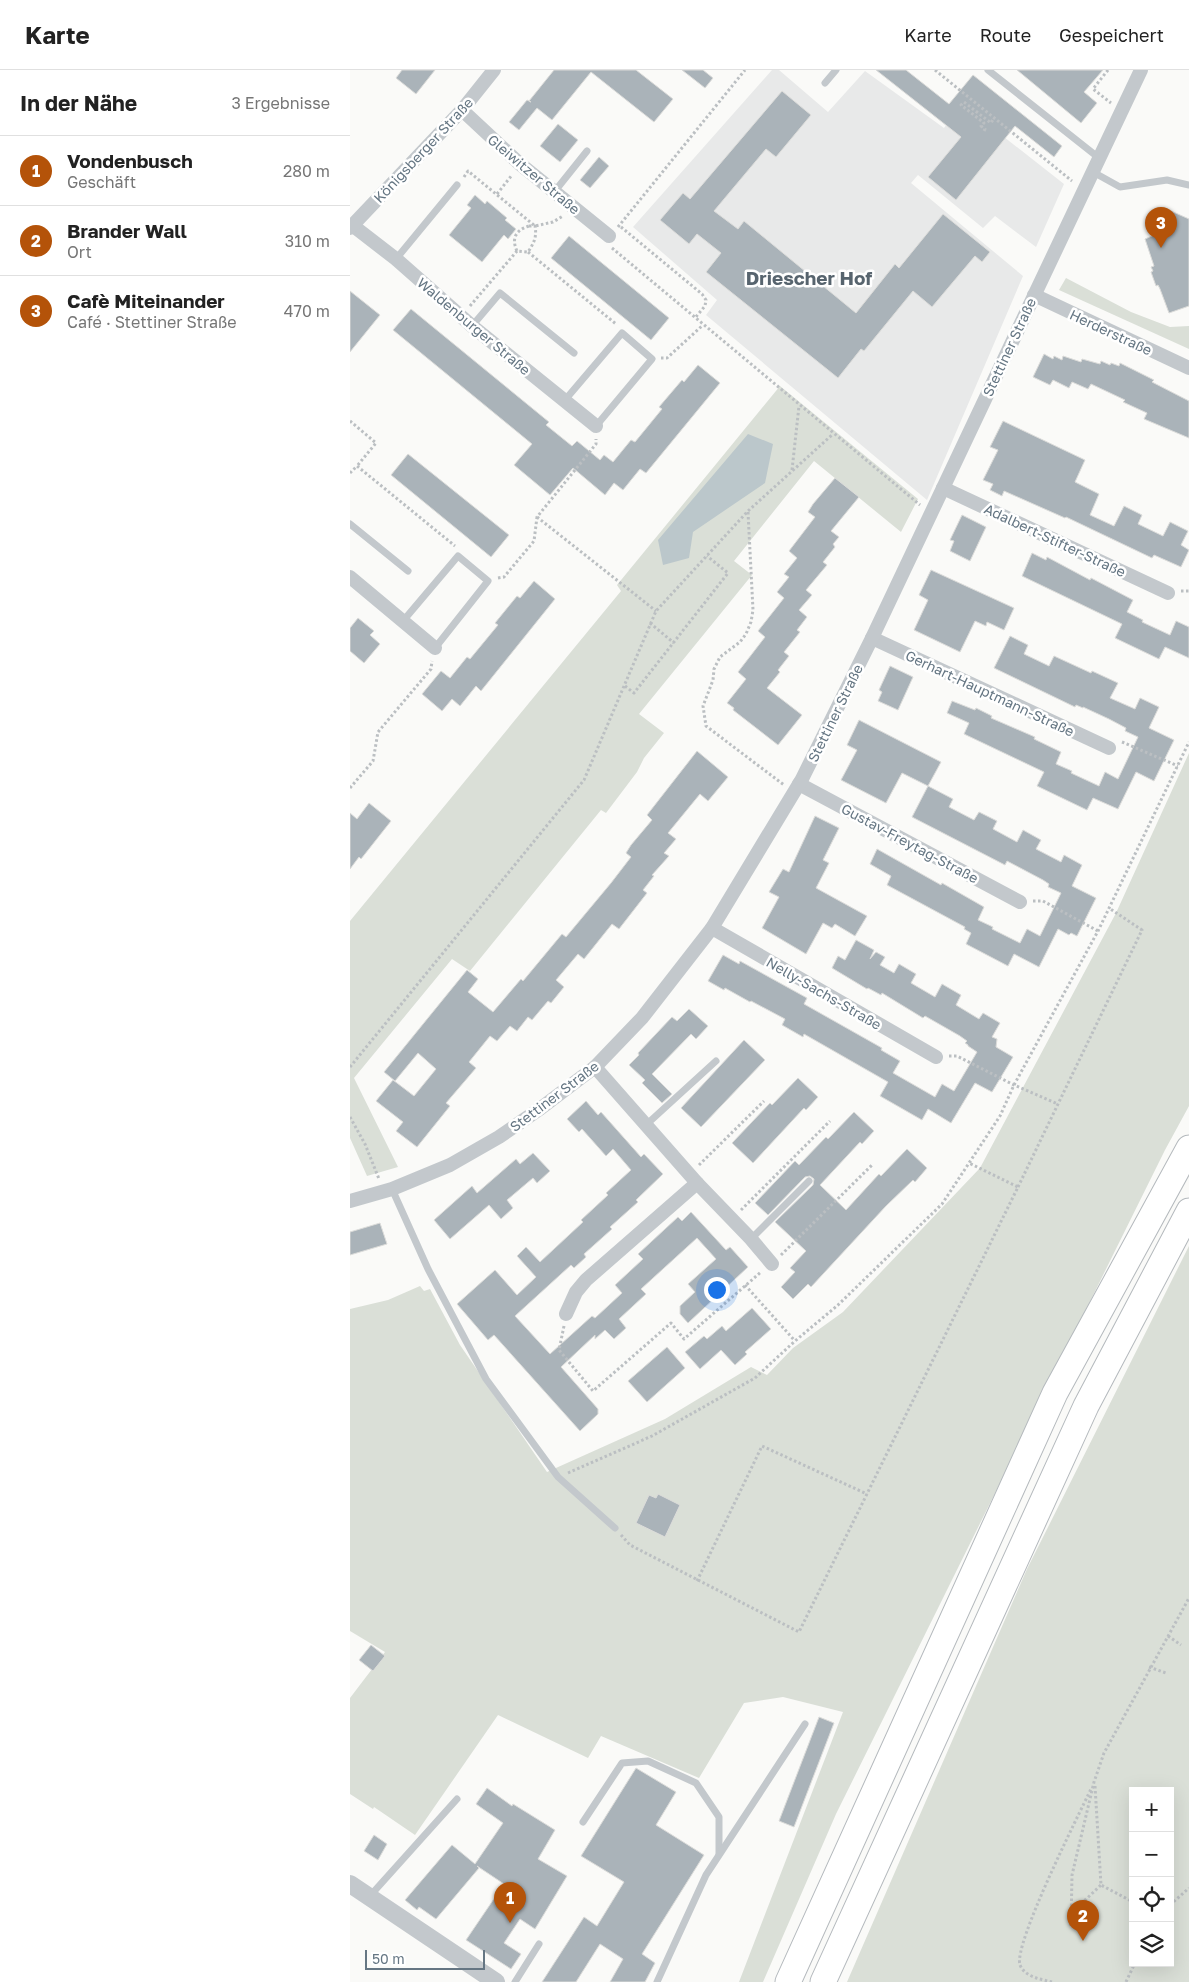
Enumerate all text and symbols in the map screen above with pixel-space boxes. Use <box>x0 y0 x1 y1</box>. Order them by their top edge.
text: Karte <box>25 20 90 49</box>
text: Karte <box>904 24 952 46</box>
text: Route <box>980 24 1031 46</box>
text: Gespeichert <box>1059 24 1164 46</box>
text: In der Nähe <box>20 90 137 116</box>
text: 3 Ergebnisse <box>231 93 330 113</box>
street label: Königsberger Straße <box>370 94 476 206</box>
street label: Gleiwitzer Straße <box>484 131 584 217</box>
text: Vondenbusch <box>67 149 193 172</box>
text: 1 <box>32 161 40 181</box>
text: 280 m <box>283 161 330 181</box>
text: Geschäft <box>67 172 136 192</box>
pin: 3 <box>1145 207 1177 248</box>
text: Brander Wall <box>67 219 187 242</box>
text: 2 <box>31 231 41 251</box>
text: 310 m <box>285 231 330 251</box>
text: Ort <box>67 242 92 262</box>
district label: Driescher Hof <box>746 266 872 289</box>
street label: Waldenburger Straße <box>414 274 534 378</box>
text: Cafè Miteinander <box>67 289 225 312</box>
street label: Stettiner Straße <box>979 295 1039 399</box>
text: 3 <box>31 301 41 321</box>
text: 470 m <box>284 301 330 321</box>
street label: Herderstraße <box>1067 306 1155 358</box>
text: Café · Stettiner Straße <box>67 312 237 332</box>
street label: Adalbert-Stifter-Straße <box>982 500 1128 580</box>
street label: Gerhart-Hauptmann-Straße <box>903 646 1077 740</box>
street label: Stettiner Straße <box>804 661 866 765</box>
street label: Gustav-Freytag-Straße <box>839 800 981 886</box>
street label: Nelly-Sachs-Straße <box>763 953 885 1033</box>
street label: Stettiner Straße <box>506 1057 602 1135</box>
your location <box>704 1277 730 1303</box>
map controls <box>1129 1787 1174 1967</box>
button: + <box>1129 1787 1174 1832</box>
button: − <box>1129 1832 1174 1877</box>
button: locate <box>1129 1877 1174 1922</box>
pin: 1 <box>494 1882 526 1923</box>
pin: 2 <box>1067 1900 1099 1941</box>
button: layers <box>1129 1922 1174 1967</box>
scale bar <box>365 1947 485 1970</box>
text: 50 m <box>372 1950 405 1967</box>

